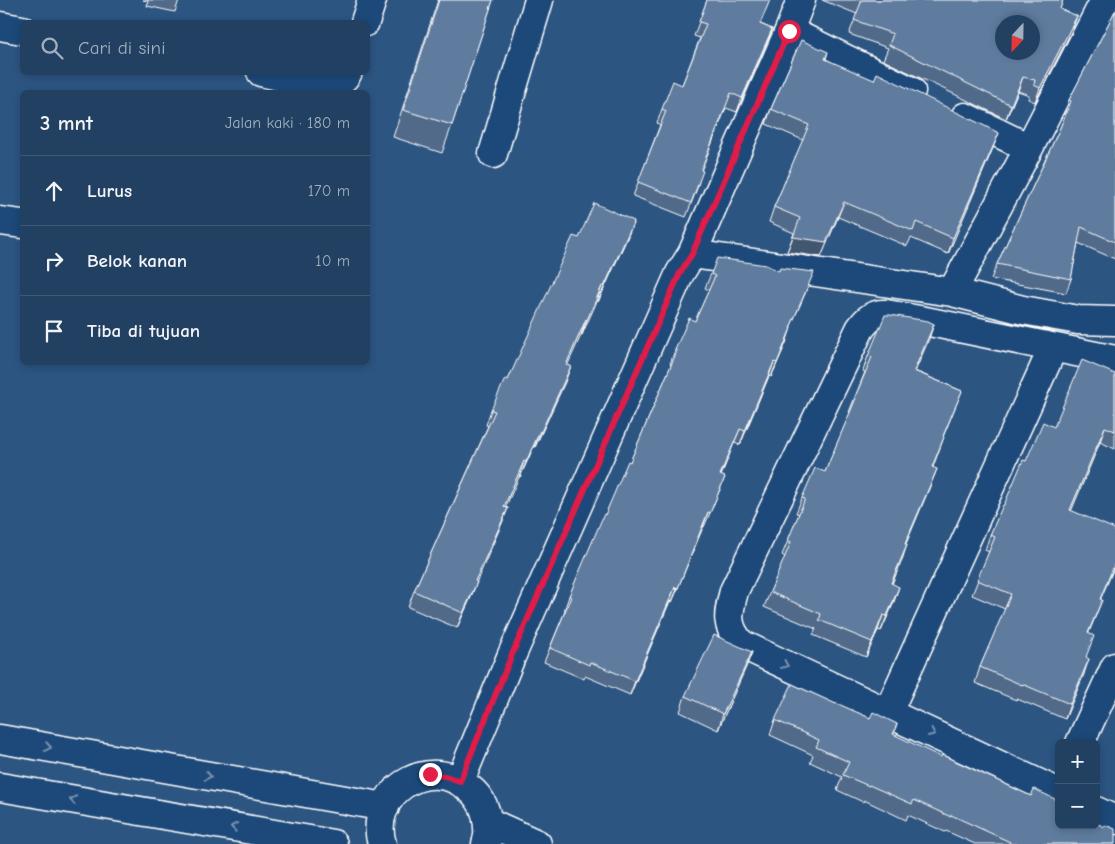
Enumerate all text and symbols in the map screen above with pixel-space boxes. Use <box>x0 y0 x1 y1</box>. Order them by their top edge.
north arrow <box>995 15 1040 60</box>
search box <box>20 20 370 75</box>
route start <box>778 20 801 43</box>
icon: search <box>38 34 66 62</box>
text: Cari di sini <box>78 37 165 59</box>
text: 3 mnt <box>40 111 93 135</box>
text: Jalan kaki · 180 m <box>225 114 350 132</box>
icon: ahead <box>40 177 68 205</box>
text: Lurus <box>87 180 132 202</box>
text: 170 m <box>308 182 350 200</box>
icon: right <box>40 247 68 275</box>
text: Belok kanan <box>87 250 187 272</box>
text: 10 m <box>315 252 350 270</box>
icon: arrive <box>40 317 68 345</box>
text: Tiba di tujuan <box>87 320 200 342</box>
one-way arrow <box>780 658 789 669</box>
one-way arrow <box>927 727 936 738</box>
map controls <box>1055 739 1100 829</box>
button: + <box>1055 739 1100 784</box>
one-way arrow <box>44 742 52 752</box>
route end <box>419 763 442 786</box>
one-way arrow <box>204 770 212 780</box>
button: − <box>1055 784 1100 829</box>
one-way arrow <box>69 795 78 805</box>
one-way arrow <box>229 822 237 833</box>

